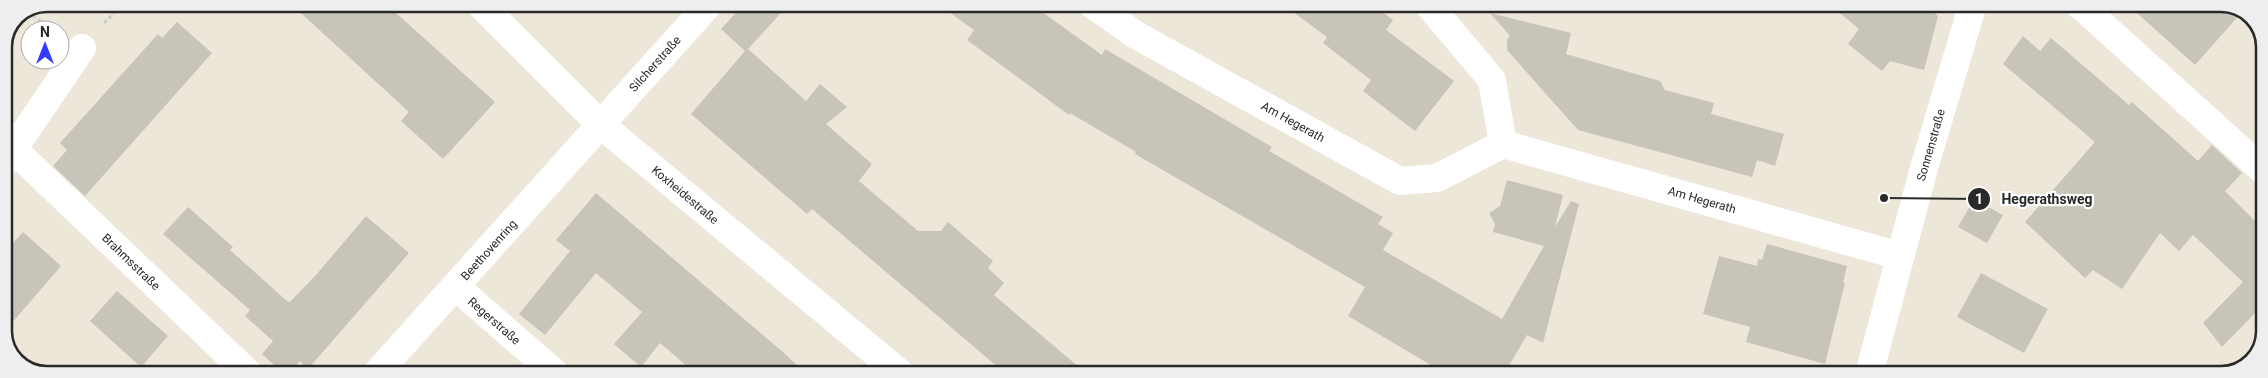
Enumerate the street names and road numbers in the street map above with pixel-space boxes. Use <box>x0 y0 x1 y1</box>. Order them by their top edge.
street label: Silcherstraße <box>626 33 684 95</box>
street label: Am Hegerath <box>1259 99 1327 145</box>
street label: Sonnenstraße <box>1914 107 1948 183</box>
street label: Koxheidestraße <box>649 163 721 227</box>
street label: Am Hegerath <box>1666 184 1738 216</box>
street label: Beethovenring <box>458 217 520 283</box>
street label: Brahmsstraße <box>99 231 163 293</box>
street label: Regerstraße <box>465 294 523 348</box>

